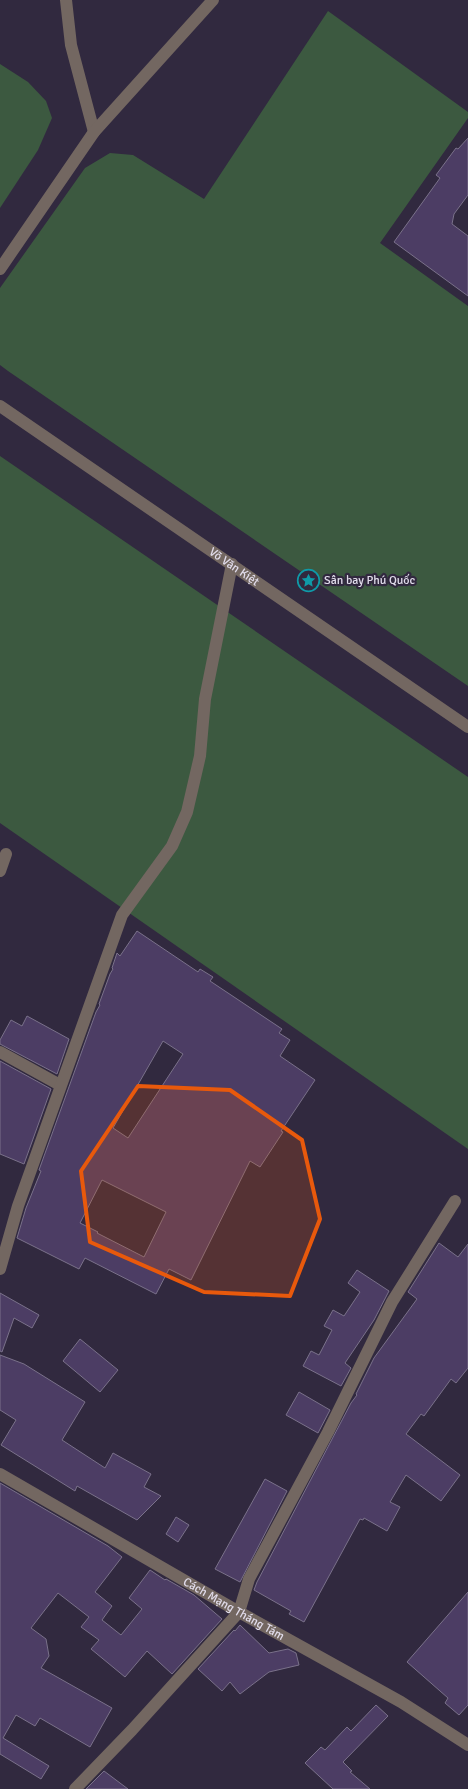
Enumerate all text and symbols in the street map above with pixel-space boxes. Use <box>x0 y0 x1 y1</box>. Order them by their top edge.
street label: Võ Văn Kiệt <box>206 545 262 590</box>
place icon: Sân bay Phú Quốc <box>296 568 320 592</box>
place label: Sân bay Phú Quốc <box>324 573 416 588</box>
street label: Cách Mạng Tháng Tám <box>180 1574 287 1644</box>

